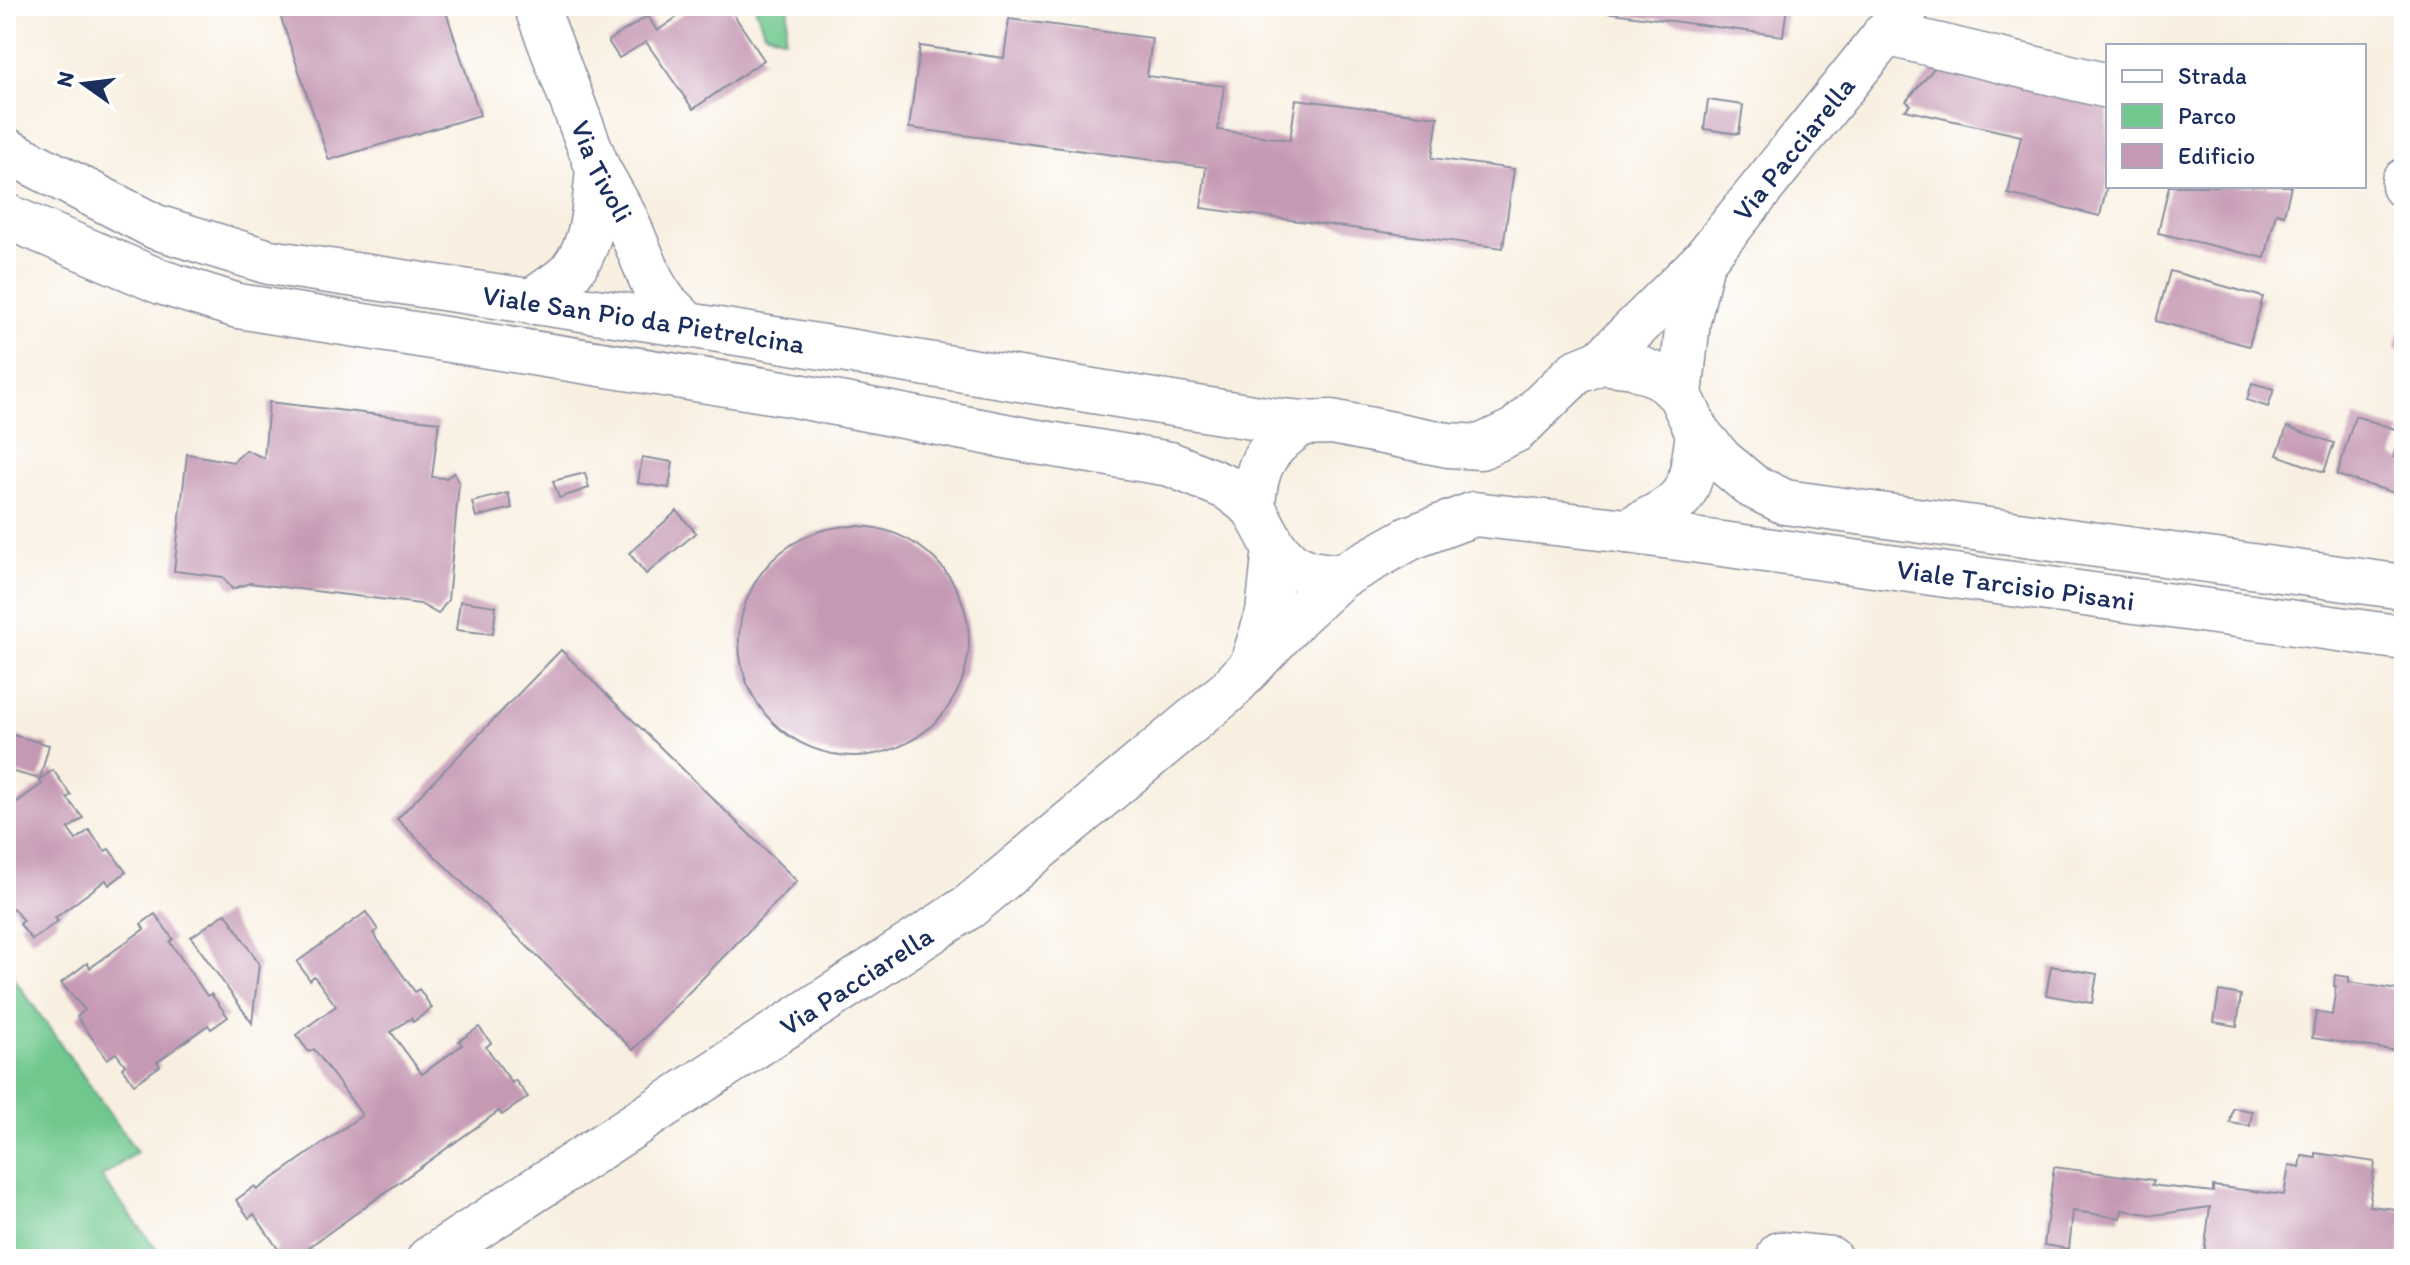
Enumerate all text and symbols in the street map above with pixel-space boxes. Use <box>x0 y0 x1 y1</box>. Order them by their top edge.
north arrow <box>44 44 124 124</box>
legend <box>2106 44 2366 188</box>
text: Strada <box>2178 61 2247 90</box>
text: N <box>50 69 80 90</box>
street label: Via Pacciarella <box>1725 69 1862 228</box>
text: Parco <box>2178 101 2236 130</box>
street label: Via Tivoli <box>564 115 641 228</box>
text: Edificio <box>2178 141 2255 170</box>
street label: Viale San Pio da Pietrelcina <box>480 277 808 361</box>
street label: Viale Tarcisio Pisani <box>1895 551 2137 618</box>
street label: Via Pacciarella <box>773 918 940 1043</box>

